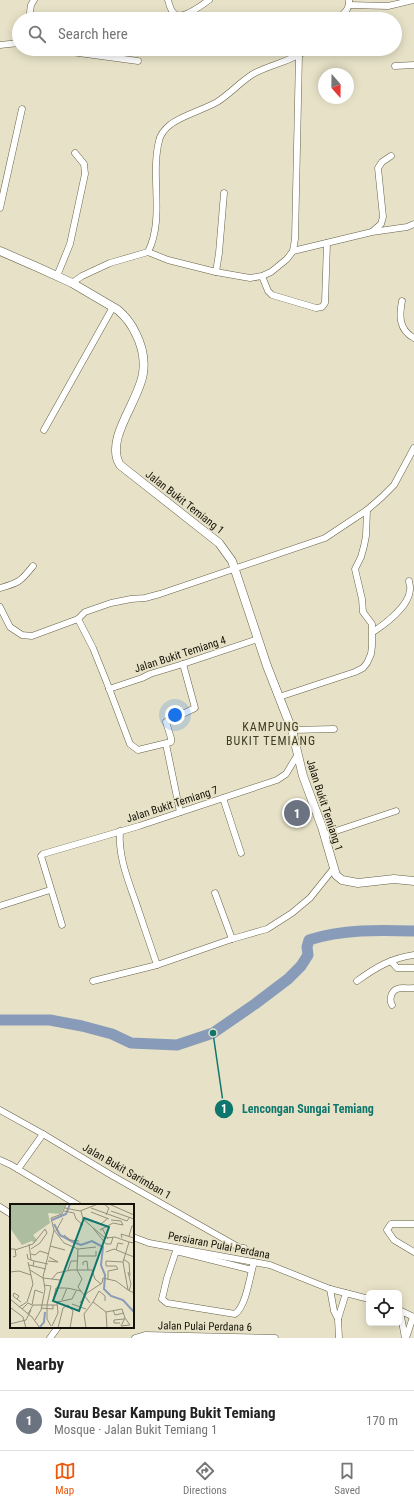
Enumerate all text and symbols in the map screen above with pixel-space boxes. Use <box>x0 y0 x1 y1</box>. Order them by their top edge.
search box <box>12 12 402 56</box>
icon: search <box>26 23 48 45</box>
text: Search here <box>58 25 128 43</box>
north arrow <box>318 68 354 104</box>
street label: Jalan Bukit Temiang 1 <box>143 468 226 537</box>
street label: Jalan Bukit Temiang 4 <box>133 633 228 675</box>
your location <box>165 705 185 725</box>
district label: KAMPUNG BUKIT TEMIANG <box>226 720 316 748</box>
street label: Jalan Bukit Temiang 1 <box>304 758 345 853</box>
street label: Jalan Bukit Temiang 7 <box>125 784 220 825</box>
pin: 1 <box>284 798 310 828</box>
callout: Lencongan Sungai Temiang <box>214 1097 382 1121</box>
text: 1 <box>221 1102 227 1116</box>
text: Lencongan Sungai Temiang <box>242 1102 374 1116</box>
street label: Jalan Bukit Sarimban 1 <box>80 1141 173 1202</box>
inset map <box>10 1204 134 1328</box>
street label: Persiaran Pulai Perdana <box>167 1229 271 1262</box>
map controls <box>366 1290 402 1326</box>
button: locate <box>366 1290 402 1326</box>
street label: Jalan Pulai Perdana 6 <box>158 1319 252 1334</box>
text: Nearby <box>16 1354 64 1374</box>
text: Surau Besar Kampung Bukit Temiang <box>54 1404 276 1422</box>
text: 1 <box>26 1413 32 1428</box>
text: 170 m <box>366 1413 398 1428</box>
text: Mosque · Jalan Bukit Temiang 1 <box>54 1422 217 1437</box>
tab: Map <box>54 1460 76 1497</box>
tab: Directions <box>183 1460 227 1497</box>
tab: Saved <box>334 1460 360 1497</box>

